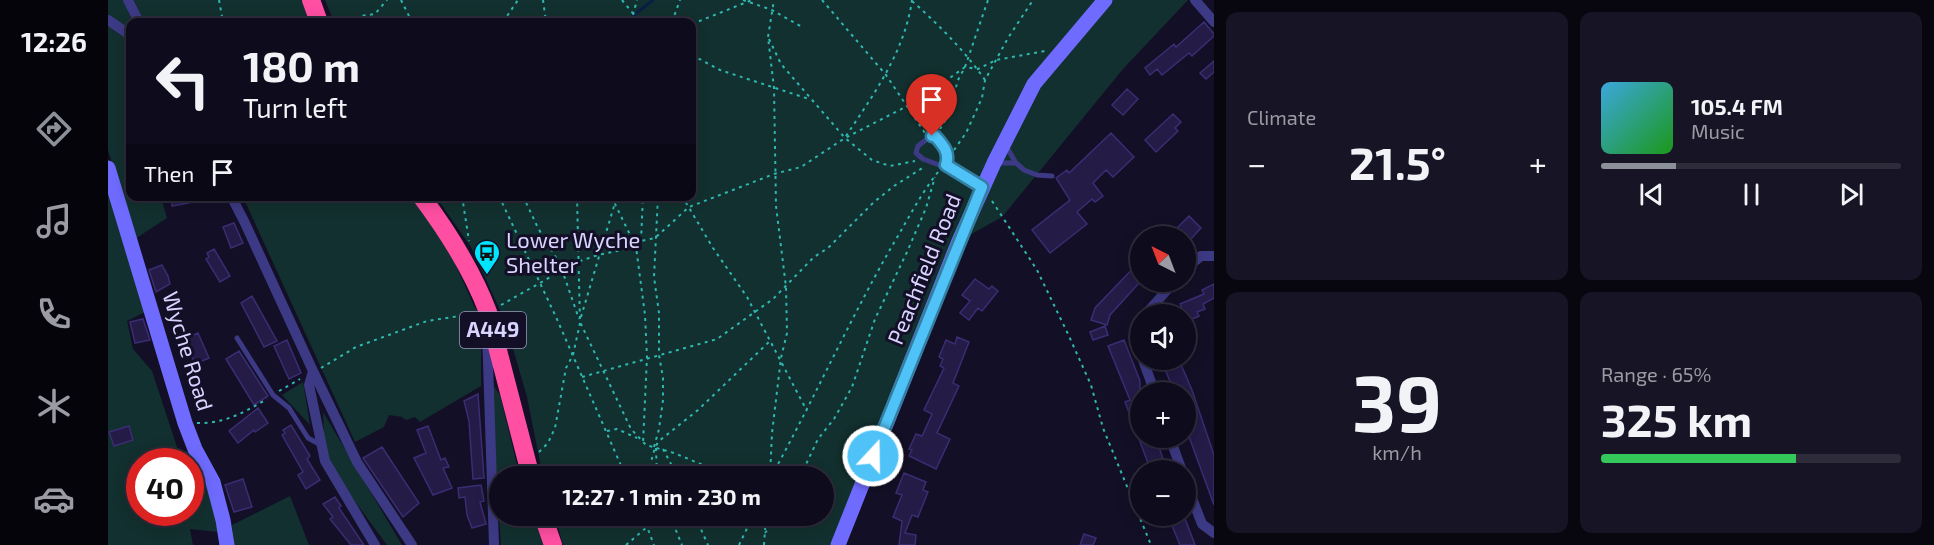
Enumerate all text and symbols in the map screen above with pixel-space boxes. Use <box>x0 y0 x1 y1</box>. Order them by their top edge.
text: 12:26 <box>21 25 87 57</box>
text: 180 m <box>243 40 360 90</box>
icon: left <box>144 42 222 120</box>
pin <box>906 74 957 136</box>
icon: arrive <box>915 83 948 116</box>
text: Turn left <box>243 91 347 123</box>
text: 105.4 FM <box>1691 93 1783 119</box>
text: Climate <box>1247 105 1316 129</box>
icon: directions <box>33 108 75 150</box>
text: Music <box>1691 119 1745 143</box>
text: 21.5° <box>1349 135 1446 189</box>
text: − <box>1247 143 1266 183</box>
text: + <box>1529 143 1547 183</box>
icon: arrive <box>206 156 239 189</box>
text: Then <box>144 160 194 186</box>
icon: previous <box>1635 178 1668 211</box>
icon: pause <box>1735 178 1768 211</box>
icon: next <box>1835 178 1868 211</box>
street label: Peachfield Road <box>881 190 965 348</box>
icon: music <box>33 200 75 242</box>
place label: Lower Wyche Shelter <box>506 226 640 277</box>
north arrow <box>1130 226 1196 292</box>
map controls <box>1130 226 1196 526</box>
bus stop icon: Lower Wyche Shelter <box>472 238 502 276</box>
street label: Wyche Road <box>159 288 219 413</box>
icon: phone <box>33 293 75 335</box>
button: sound <box>1130 304 1196 370</box>
road number: A449 <box>460 312 526 348</box>
text: 39 <box>1352 354 1442 448</box>
text: Range · 65% <box>1601 362 1711 386</box>
button: + <box>1130 382 1196 448</box>
icon: climate <box>33 385 75 427</box>
text: 325 km <box>1601 392 1752 446</box>
position arrow <box>841 424 905 488</box>
text: km/h <box>1372 440 1422 464</box>
speed limit sign: 40 <box>126 448 204 526</box>
button: − <box>1130 460 1196 526</box>
icon: car <box>33 478 75 520</box>
text: 12:27 · 1 min · 230 m <box>562 483 761 509</box>

